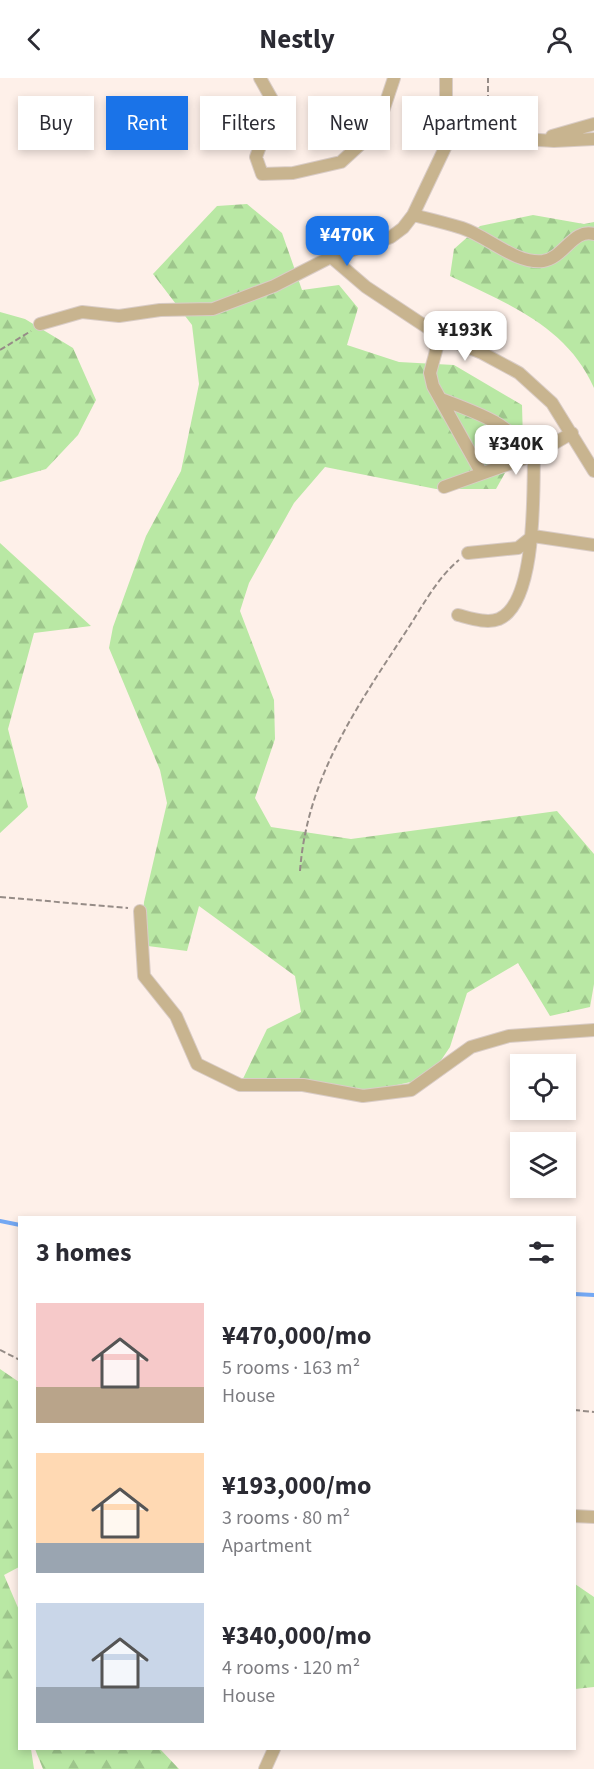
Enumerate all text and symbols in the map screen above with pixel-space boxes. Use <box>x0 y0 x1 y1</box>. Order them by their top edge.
text: Nestly <box>259 20 335 59</box>
icon: back <box>18 23 51 56</box>
icon: person <box>543 23 576 56</box>
chip: Buy <box>18 96 94 150</box>
chip: Rent <box>106 96 188 150</box>
chip: Filters <box>200 96 296 150</box>
chip: New <box>308 96 390 150</box>
chip: Apartment <box>402 96 538 150</box>
pin: ¥470K <box>305 216 389 267</box>
text: ¥470K <box>320 221 374 249</box>
pin: ¥193K <box>423 311 507 362</box>
text: ¥193K <box>438 316 492 344</box>
pin: ¥340K <box>474 425 558 476</box>
text: ¥340K <box>489 430 543 458</box>
map controls <box>510 1054 576 1198</box>
button: locate <box>510 1054 576 1120</box>
button: layers <box>510 1132 576 1198</box>
text: 3 homes <box>36 1234 131 1271</box>
icon: filters <box>525 1236 558 1269</box>
text: ¥470,000/mo <box>222 1317 371 1354</box>
icon: home <box>84 1327 156 1399</box>
text: 5 rooms · 163 m² <box>222 1354 360 1382</box>
text: House <box>222 1382 275 1410</box>
text: ¥193,000/mo <box>222 1467 371 1504</box>
icon: home <box>84 1477 156 1549</box>
text: 3 rooms · 80 m² <box>222 1504 350 1532</box>
text: Apartment <box>222 1532 312 1560</box>
text: ¥340,000/mo <box>222 1617 371 1654</box>
icon: home <box>84 1627 156 1699</box>
text: 4 rooms · 120 m² <box>222 1654 360 1682</box>
text: House <box>222 1682 275 1710</box>

